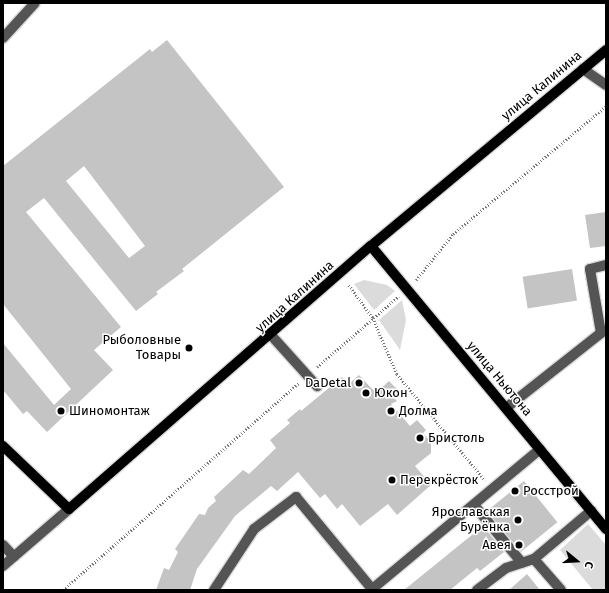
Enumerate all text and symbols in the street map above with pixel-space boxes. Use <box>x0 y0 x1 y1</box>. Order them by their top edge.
street label: улица Калинина <box>499 48 585 124</box>
street label: улица Калинина <box>253 258 337 336</box>
place label: Рыболовные Товары <box>102 333 181 364</box>
street label: улица Ньютона <box>463 338 535 420</box>
marker: Рыболовные Товары <box>184 343 194 353</box>
place label: DaDetal <box>305 375 351 391</box>
marker: DaDetal <box>354 378 364 388</box>
place label: Юкон <box>374 385 408 401</box>
marker: Юкон <box>361 388 371 398</box>
place label: Шиномонтаж <box>69 403 150 419</box>
place label: Долма <box>399 403 438 419</box>
marker: Шиномонтаж <box>56 406 66 416</box>
marker: Долма <box>386 406 396 416</box>
place label: Бристоль <box>428 430 484 446</box>
marker: Бристоль <box>415 433 425 443</box>
place label: Перекрёсток <box>400 472 478 488</box>
marker: Перекрёсток <box>387 475 397 485</box>
place label: Росстрой <box>523 483 579 499</box>
marker: Росстрой <box>510 486 520 496</box>
place label: Ярославская Бурёнка <box>432 505 510 536</box>
marker: Ярославская Бурёнка <box>513 515 523 525</box>
place label: Авея <box>482 537 511 553</box>
marker: Авея <box>514 540 524 550</box>
north arrow <box>557 541 597 581</box>
text: С <box>582 560 596 570</box>

